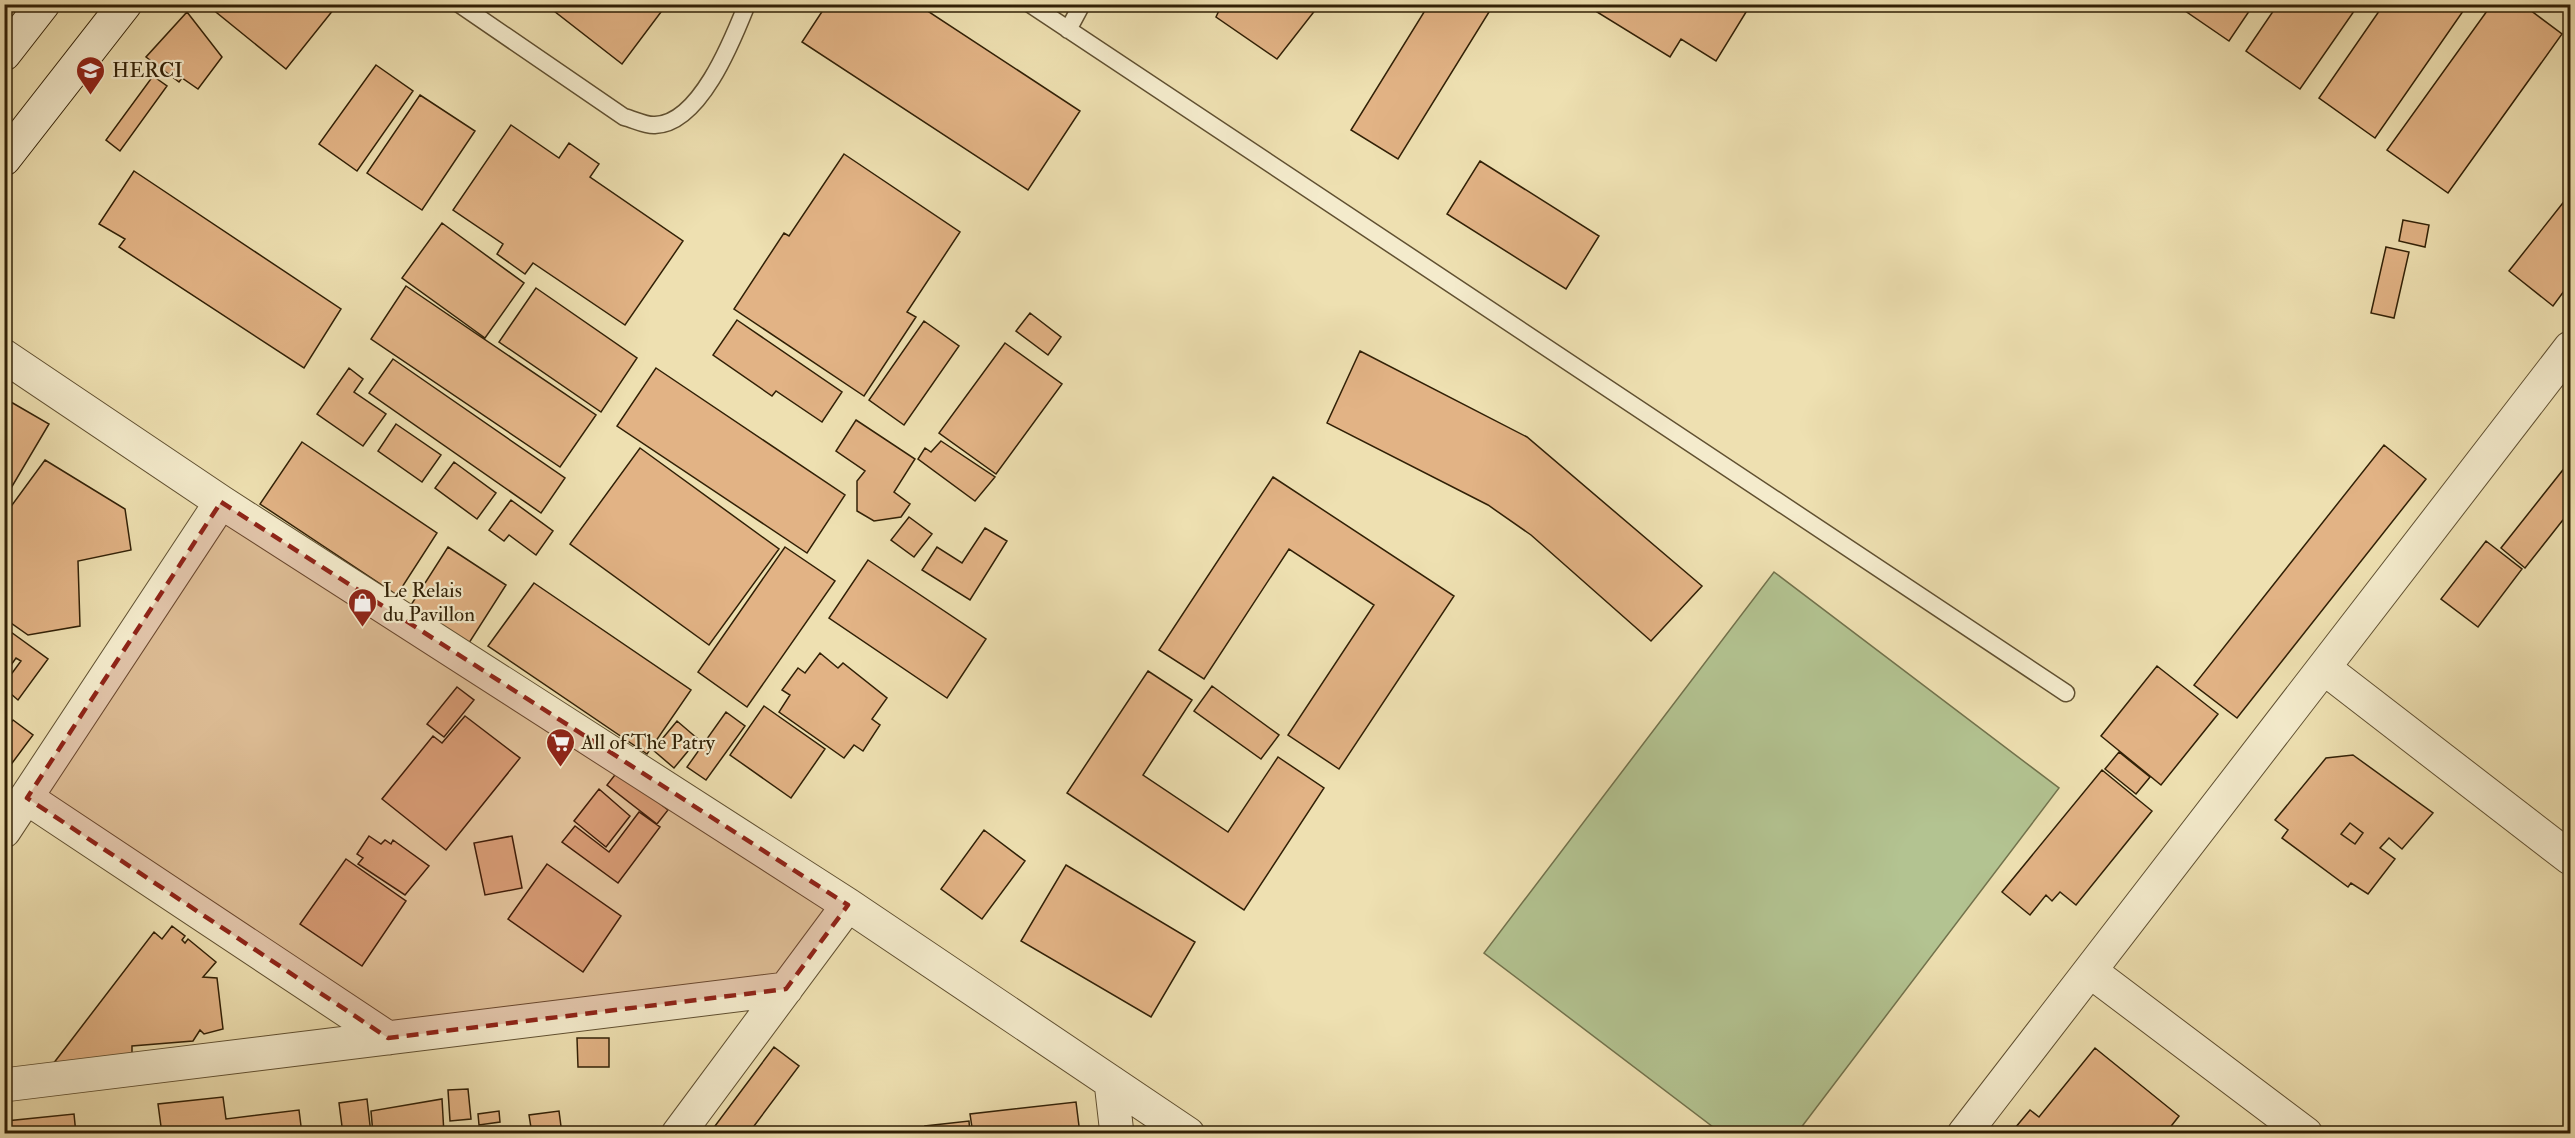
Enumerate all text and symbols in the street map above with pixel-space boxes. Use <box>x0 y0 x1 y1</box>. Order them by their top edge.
school or university icon: HERCI <box>75 54 107 96</box>
place label: HERCI <box>112 57 183 84</box>
place label: Le Relais du Pavillon <box>383 577 475 628</box>
shop icon: Le Relais du Pavillon <box>346 586 378 628</box>
supermarket icon: All of The Patry <box>544 726 576 768</box>
place label: All of The Patry <box>580 729 716 756</box>

